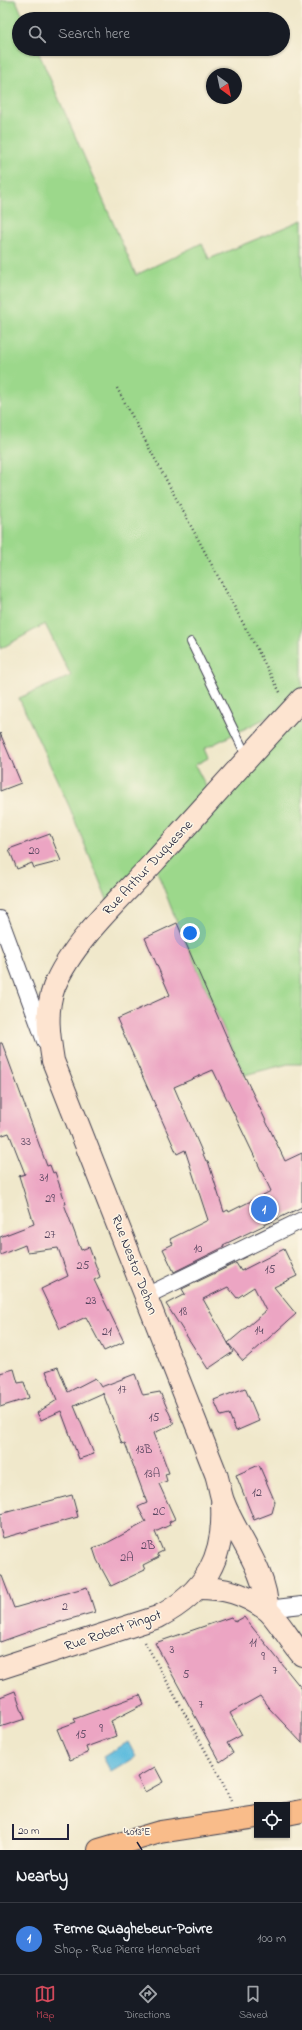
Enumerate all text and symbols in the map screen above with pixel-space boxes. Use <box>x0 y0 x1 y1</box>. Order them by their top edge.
search box <box>12 12 290 56</box>
icon: search <box>26 23 48 45</box>
text: Search here <box>58 23 130 45</box>
north arrow <box>206 68 242 104</box>
street label: Rue Arthur Duquesne <box>98 815 199 921</box>
house number: 20 <box>28 842 40 860</box>
your location <box>180 923 200 943</box>
house number: 33 <box>21 1133 31 1151</box>
house number: 31 <box>40 1169 49 1187</box>
house number: 29 <box>45 1190 55 1208</box>
pin: 1 <box>251 1194 277 1224</box>
street label: Rue Nestor Dehon <box>105 1212 163 1318</box>
house number: 27 <box>45 1226 56 1244</box>
house number: 10 <box>193 1240 203 1258</box>
house number: 25 <box>77 1257 90 1275</box>
house number: 15 <box>265 1261 275 1279</box>
house number: 23 <box>86 1292 97 1310</box>
house number: 18 <box>179 1303 188 1321</box>
house number: 14 <box>255 1322 263 1340</box>
house number: 21 <box>102 1323 112 1341</box>
house number: 17 <box>118 1381 126 1399</box>
house number: 15 <box>149 1409 159 1427</box>
house number: 13B <box>136 1441 152 1459</box>
house number: 13A <box>144 1465 160 1483</box>
house number: 12 <box>252 1484 262 1502</box>
house number: 2C <box>153 1503 166 1521</box>
house number: 2B <box>141 1537 155 1555</box>
house number: 2A <box>120 1549 134 1567</box>
house number: 2 <box>62 1598 68 1616</box>
street label: Rue Robert Pingot <box>62 1604 165 1658</box>
house number: 11 <box>249 1634 257 1652</box>
house number: 3 <box>170 1641 175 1659</box>
house number: 9 <box>261 1648 265 1666</box>
house number: 7 <box>273 1662 278 1680</box>
house number: 5 <box>183 1666 190 1684</box>
house number: 7 <box>199 1696 204 1714</box>
house number: 9 <box>99 1720 103 1738</box>
house number: 15 <box>76 1726 86 1744</box>
map controls <box>254 1802 290 1838</box>
button: locate <box>254 1802 290 1838</box>
scale bar <box>12 1822 69 1841</box>
text: 20 m <box>18 1823 40 1839</box>
text: 4.013°E <box>124 1825 150 1840</box>
text: Nearby <box>16 1864 68 1889</box>
text: Ferme Quaghebeur-Poivre <box>54 1918 212 1940</box>
text: 1 <box>27 1929 31 1948</box>
text: 100 m <box>257 1929 286 1948</box>
text: Shop · Rue Pierre Hennebert <box>54 1940 200 1959</box>
tab: Map <box>34 1983 56 2023</box>
tab: Directions <box>125 1983 171 2023</box>
tab: Saved <box>239 1983 268 2023</box>

